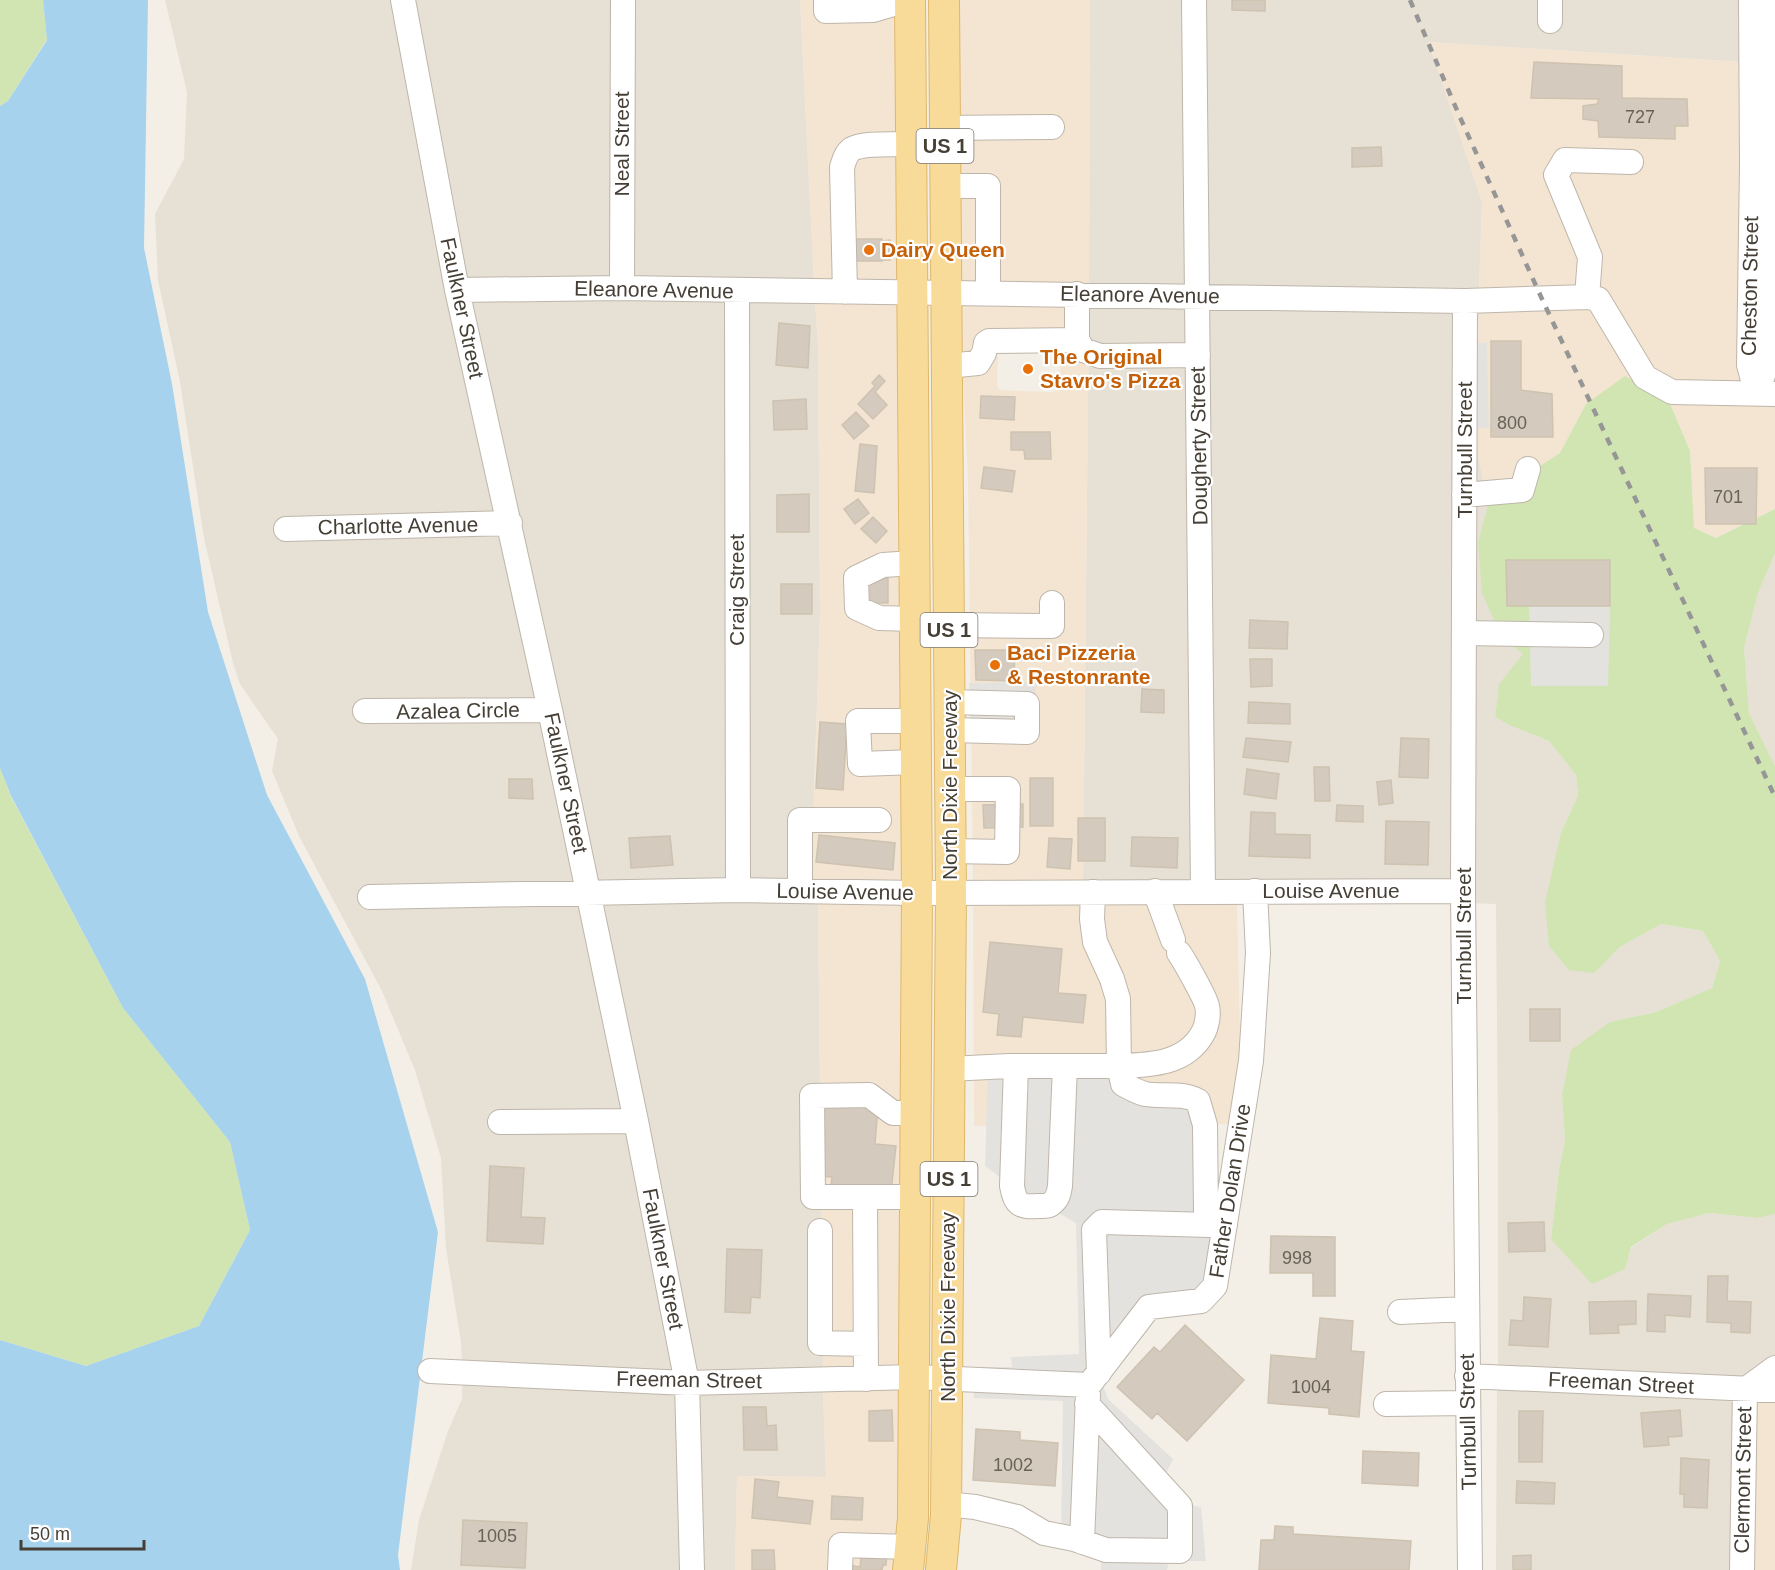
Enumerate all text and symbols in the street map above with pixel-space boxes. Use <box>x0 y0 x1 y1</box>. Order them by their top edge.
street label: Neal Street <box>610 91 633 197</box>
house number: 727 <box>1625 107 1655 127</box>
road number: US 1 <box>916 129 974 163</box>
street label: Cheston Street <box>1737 216 1762 356</box>
street label: Faulkner Street <box>436 235 489 381</box>
place label: Dairy Queen <box>881 238 1005 261</box>
marker: Dairy Queen <box>862 243 876 257</box>
street label: Eleanore Avenue <box>574 277 734 302</box>
street label: Eleanore Avenue <box>1060 282 1220 307</box>
place label: The Original Stavro's Pizza <box>1040 345 1181 392</box>
marker: The Original Stavro's Pizza <box>1021 362 1035 376</box>
street label: Dougherty Street <box>1186 366 1211 526</box>
street label: Turnbull Street <box>1453 381 1476 518</box>
house number: 800 <box>1497 413 1527 433</box>
house number: 701 <box>1713 487 1743 507</box>
street label: Charlotte Avenue <box>317 513 479 538</box>
street label: Craig Street <box>725 534 748 646</box>
road number: US 1 <box>920 613 978 647</box>
place label: Baci Pizzeria & Restonrante <box>1007 641 1151 688</box>
marker: Baci Pizzeria & Restonrante <box>988 658 1002 672</box>
street label: North Dixie Freeway <box>938 689 961 880</box>
street label: Azalea Circle <box>396 698 520 723</box>
street label: Faulkner Street <box>540 710 593 856</box>
street label: Turnbull Street <box>1452 867 1475 1004</box>
street label: Louise Avenue <box>776 879 914 904</box>
street label: Louise Avenue <box>1262 879 1400 902</box>
street label: Father Dolan Drive <box>1204 1102 1255 1280</box>
road number: US 1 <box>920 1162 978 1196</box>
street label: Faulkner Street <box>639 1186 689 1332</box>
street label: North Dixie Freeway <box>936 1211 959 1402</box>
house number: 998 <box>1282 1248 1312 1268</box>
street label: Turnbull Street <box>1455 1353 1480 1491</box>
street label: Freeman Street <box>616 1367 762 1392</box>
street label: Freeman Street <box>1548 1367 1695 1398</box>
house number: 1004 <box>1291 1377 1331 1397</box>
street label: Clermont Street <box>1730 1406 1755 1554</box>
house number: 1002 <box>993 1455 1033 1475</box>
scale bar <box>21 1513 144 1551</box>
text: 50 m <box>30 1524 70 1544</box>
house number: 1005 <box>477 1526 517 1546</box>

